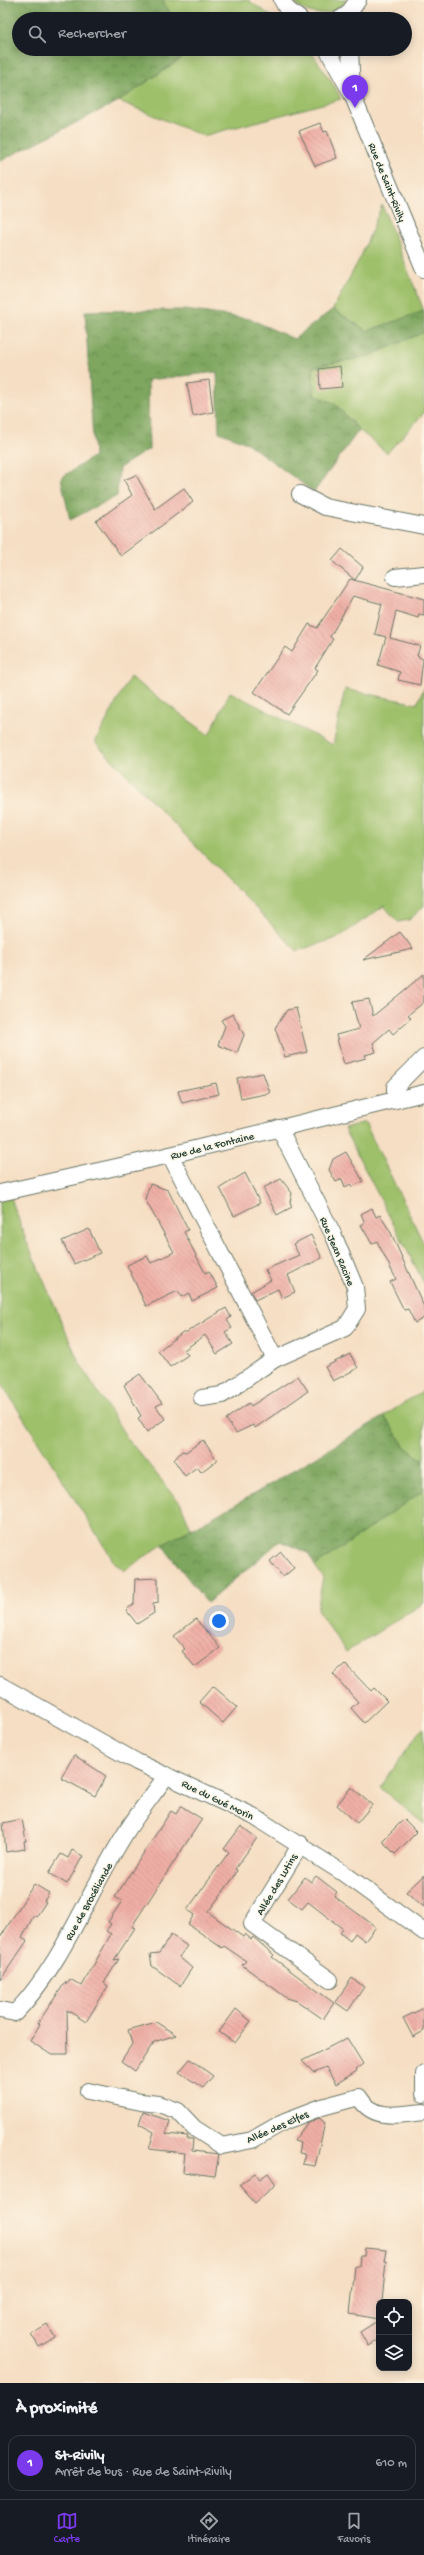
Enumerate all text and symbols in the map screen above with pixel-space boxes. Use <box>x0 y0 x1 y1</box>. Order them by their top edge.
search box <box>12 12 412 56</box>
icon: search <box>26 23 48 45</box>
text: Rechercher <box>58 25 126 43</box>
pin: 1 <box>342 75 368 108</box>
street label: Rue de Saint-Rivily <box>365 142 408 224</box>
street label: Rue de la Fontaine <box>170 1131 256 1163</box>
street label: Rue Jean Racine <box>316 1216 356 1288</box>
your location <box>209 1611 229 1631</box>
street label: Rue du Gué Morin <box>179 1778 256 1824</box>
street label: Allée des Lutins <box>255 1851 301 1918</box>
street label: Rue de Brocéliande <box>63 1861 116 1943</box>
street label: Allée des Elfes <box>245 2108 311 2147</box>
map controls <box>376 2299 412 2371</box>
button: locate <box>376 2299 412 2335</box>
button: layers <box>376 2335 412 2371</box>
text: À proximité <box>16 2399 97 2419</box>
text: St-Rivily <box>55 2447 104 2465</box>
text: 1 <box>27 2456 33 2471</box>
text: 610 m <box>375 2456 407 2471</box>
text: Arrêt de bus · Rue de Saint-Rivily <box>55 2465 232 2480</box>
tab: Carte <box>54 2510 80 2546</box>
tab: Itinéraire <box>188 2510 230 2546</box>
tab: Favoris <box>338 2510 370 2546</box>

